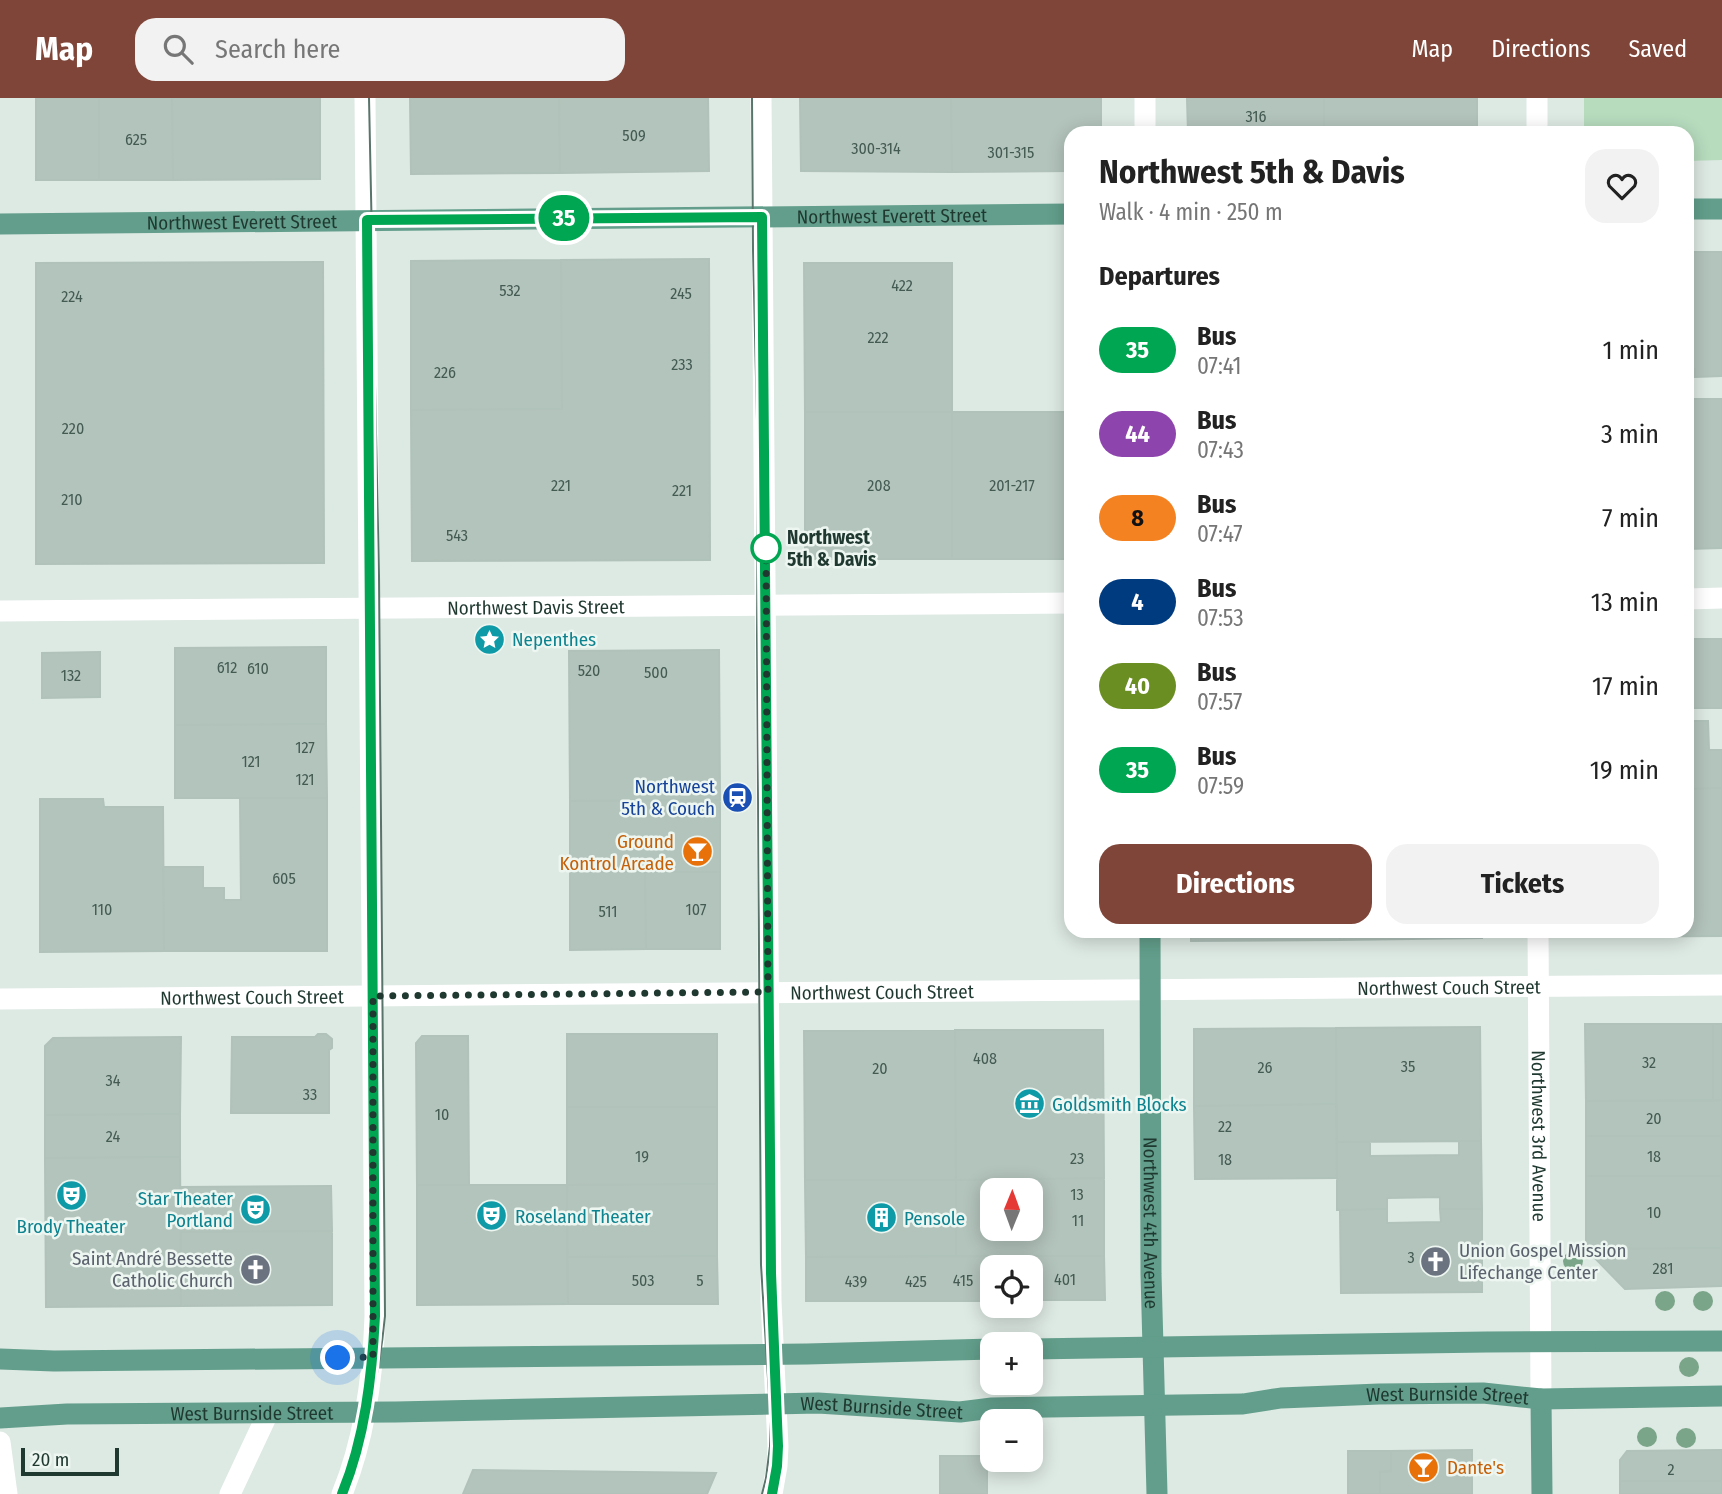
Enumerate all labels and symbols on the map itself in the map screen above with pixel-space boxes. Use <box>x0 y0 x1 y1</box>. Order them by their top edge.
house number: 316 <box>1245 107 1267 126</box>
house number: 509 <box>622 126 646 145</box>
house number: 625 <box>125 130 147 149</box>
house number: 300-314 <box>851 139 901 158</box>
house number: 301-315 <box>988 143 1034 162</box>
line badge: 35 <box>532 195 596 241</box>
street label: Northwest Everett Street <box>797 203 988 228</box>
street label: Northwest Everett Street <box>147 209 338 234</box>
house number: 422 <box>891 276 913 295</box>
house number: 532 <box>499 281 521 300</box>
house number: 245 <box>670 284 692 303</box>
house number: 224 <box>61 287 83 306</box>
house number: 222 <box>867 328 889 347</box>
house number: 233 <box>671 355 693 374</box>
house number: 226 <box>434 363 456 382</box>
house number: 220 <box>62 419 84 438</box>
house number: 221 <box>551 476 571 495</box>
house number: 208 <box>867 476 891 495</box>
house number: 201-217 <box>989 476 1035 495</box>
house number: 221 <box>672 481 692 500</box>
house number: 210 <box>61 490 83 509</box>
house number: 543 <box>446 526 468 545</box>
place label: Northwest 5th & Davis <box>787 526 877 571</box>
marker: Northwest 5th & Davis <box>751 533 781 563</box>
street label: Northwest Davis Street <box>447 595 626 619</box>
place icon: Nepenthes <box>472 622 506 656</box>
place label: Nepenthes <box>512 628 596 651</box>
house number: 612 <box>217 658 237 677</box>
house number: 610 <box>247 659 269 678</box>
house number: 520 <box>578 661 600 680</box>
house number: 500 <box>644 663 668 682</box>
house number: 132 <box>61 666 81 685</box>
house number: 127 <box>295 738 315 757</box>
house number: 121 <box>241 752 261 771</box>
house number: 121 <box>295 770 315 789</box>
place label: Northwest 5th & Couch <box>621 775 716 820</box>
station icon: Northwest 5th & Couch <box>721 780 755 814</box>
place label: Ground Kontrol Arcade <box>560 830 674 875</box>
bar icon: Ground Kontrol Arcade <box>680 835 714 869</box>
house number: 605 <box>272 869 296 888</box>
house number: 110 <box>92 900 112 919</box>
house number: 107 <box>686 900 707 919</box>
house number: 511 <box>599 902 617 921</box>
street label: Northwest Couch Street <box>1357 975 1542 999</box>
street label: Northwest Couch Street <box>790 980 975 1004</box>
street label: Northwest Couch Street <box>160 985 345 1009</box>
house number: 408 <box>973 1049 997 1068</box>
street label: Northwest 3rd Avenue <box>1527 1050 1551 1222</box>
house number: 32 <box>1642 1053 1656 1072</box>
house number: 35 <box>1401 1057 1415 1076</box>
house number: 26 <box>1258 1058 1273 1077</box>
house number: 20 <box>872 1059 888 1078</box>
house number: 34 <box>106 1071 121 1090</box>
house number: 33 <box>303 1085 317 1104</box>
museum icon: Goldsmith Blocks <box>1012 1087 1046 1121</box>
place label: Goldsmith Blocks <box>1052 1093 1187 1116</box>
house number: 10 <box>435 1105 449 1124</box>
house number: 20 <box>1646 1109 1662 1128</box>
house number: 22 <box>1218 1117 1232 1136</box>
house number: 24 <box>106 1127 120 1146</box>
street label: Northwest 4th Avenue <box>1139 1137 1163 1309</box>
house number: 19 <box>635 1147 649 1166</box>
house number: 18 <box>1647 1147 1661 1166</box>
house number: 23 <box>1070 1149 1084 1168</box>
house number: 18 <box>1218 1150 1232 1169</box>
theatre icon: Brody Theater <box>54 1178 88 1212</box>
north arrow <box>980 1178 1043 1241</box>
house number: 13 <box>1070 1185 1084 1204</box>
place label: Star Theater Portland <box>138 1187 233 1232</box>
theatre icon: Star Theater Portland <box>239 1192 273 1226</box>
theatre icon: Roseland Theater <box>475 1199 509 1233</box>
building icon: Pensole <box>864 1201 898 1235</box>
house number: 10 <box>1647 1203 1661 1222</box>
place label: Roseland Theater <box>515 1205 651 1228</box>
place label: Pensole <box>904 1207 965 1230</box>
house number: 11 <box>1072 1211 1084 1230</box>
place label: Brody Theater <box>17 1215 126 1238</box>
place label: Union Gospel Mission Lifechange Center <box>1459 1239 1627 1284</box>
church icon: Union Gospel Mission Lifechange Center <box>1419 1244 1453 1278</box>
place label: Saint André Bessette Catholic Church <box>72 1247 233 1292</box>
house number: 3 <box>1407 1248 1415 1267</box>
church icon: Saint André Bessette Catholic Church <box>239 1252 273 1286</box>
house number: 281 <box>1653 1259 1673 1278</box>
house number: 401 <box>1054 1270 1076 1289</box>
house number: 503 <box>632 1271 654 1290</box>
house number: 5 <box>696 1271 704 1290</box>
house number: 415 <box>953 1271 973 1290</box>
house number: 439 <box>845 1272 867 1291</box>
house number: 425 <box>905 1272 927 1291</box>
your location <box>320 1340 355 1375</box>
street label: West Burnside Street <box>1366 1381 1531 1409</box>
street label: West Burnside Street <box>800 1391 964 1424</box>
street label: West Burnside Street <box>170 1401 334 1425</box>
scale bar <box>21 1445 119 1477</box>
bar icon: Dante's <box>1407 1450 1441 1484</box>
place label: Dante's <box>1447 1456 1504 1479</box>
house number: 2 <box>1667 1460 1675 1479</box>

